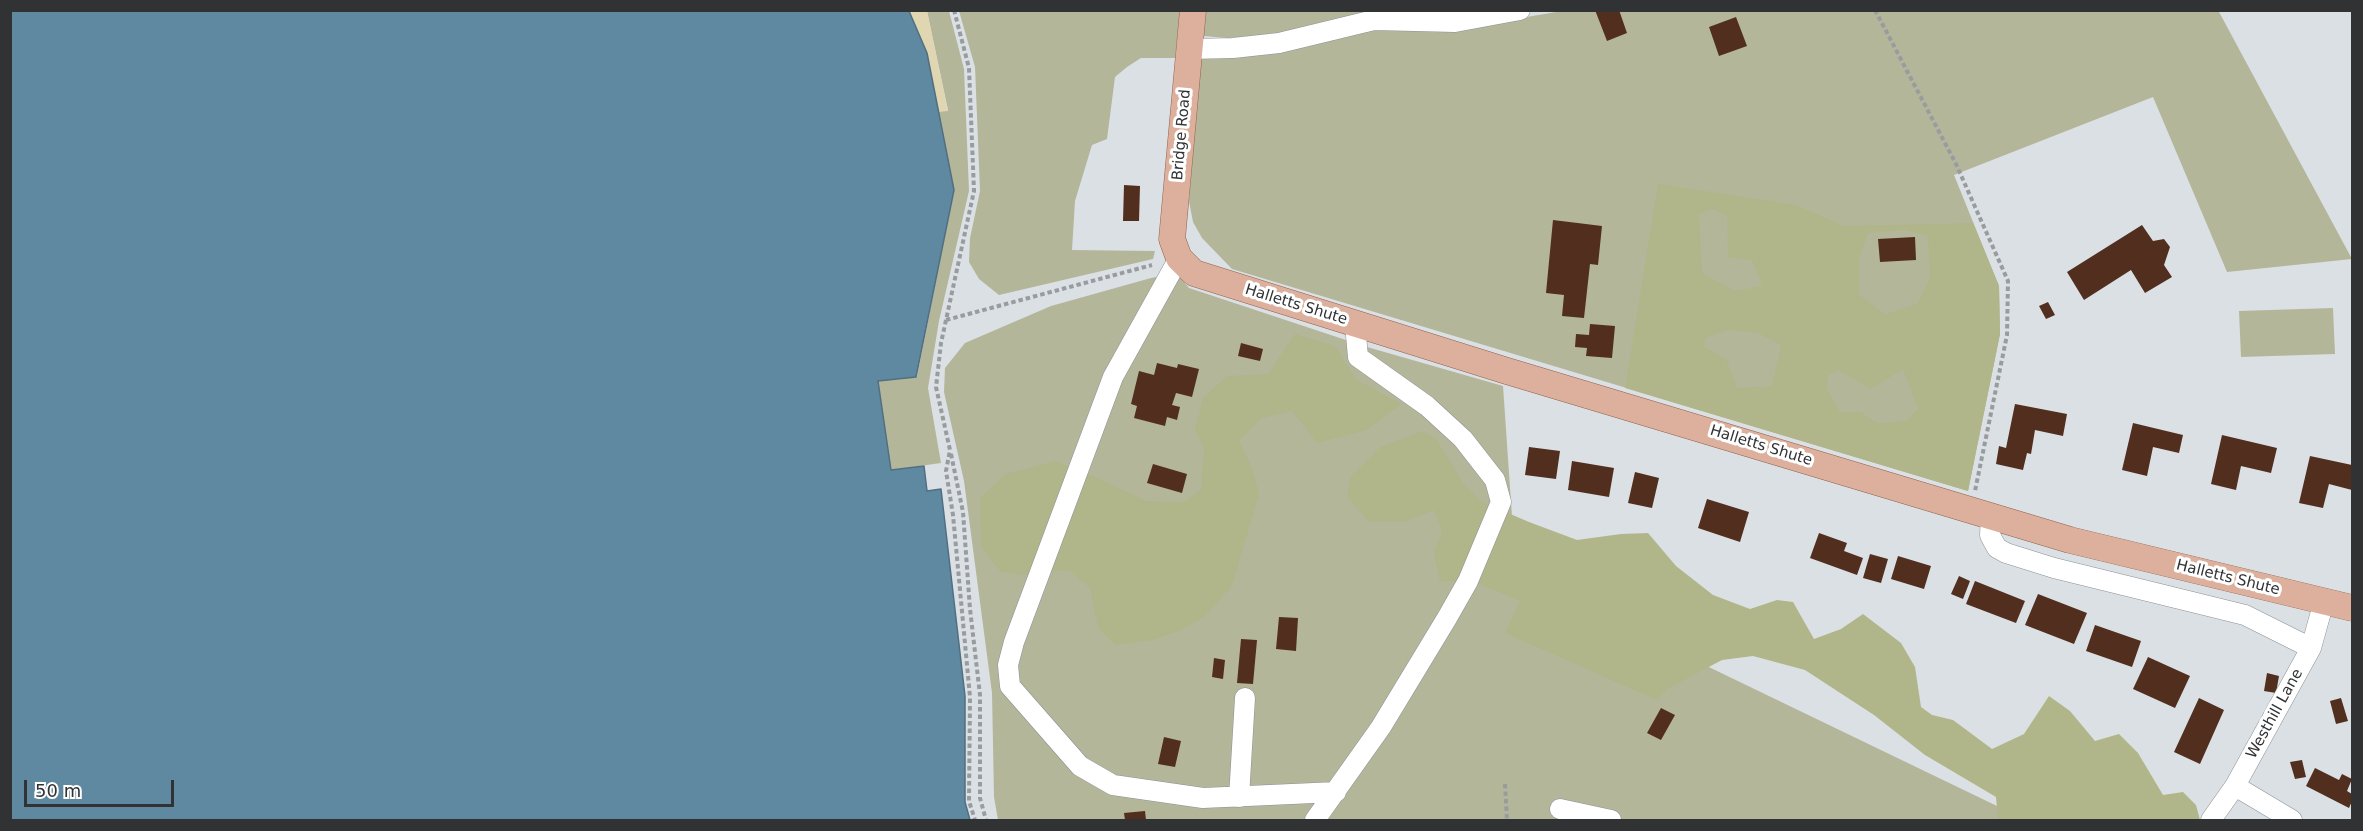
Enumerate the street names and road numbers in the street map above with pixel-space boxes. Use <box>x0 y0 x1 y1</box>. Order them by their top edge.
street label: Bridge Road <box>1169 89 1195 181</box>
street label: Halletts Shute <box>1243 281 1349 329</box>
street label: Halletts Shute <box>1708 422 1814 470</box>
street label: Halletts Shute <box>2174 556 2282 600</box>
street label: Westhill Lane <box>2243 666 2307 762</box>

